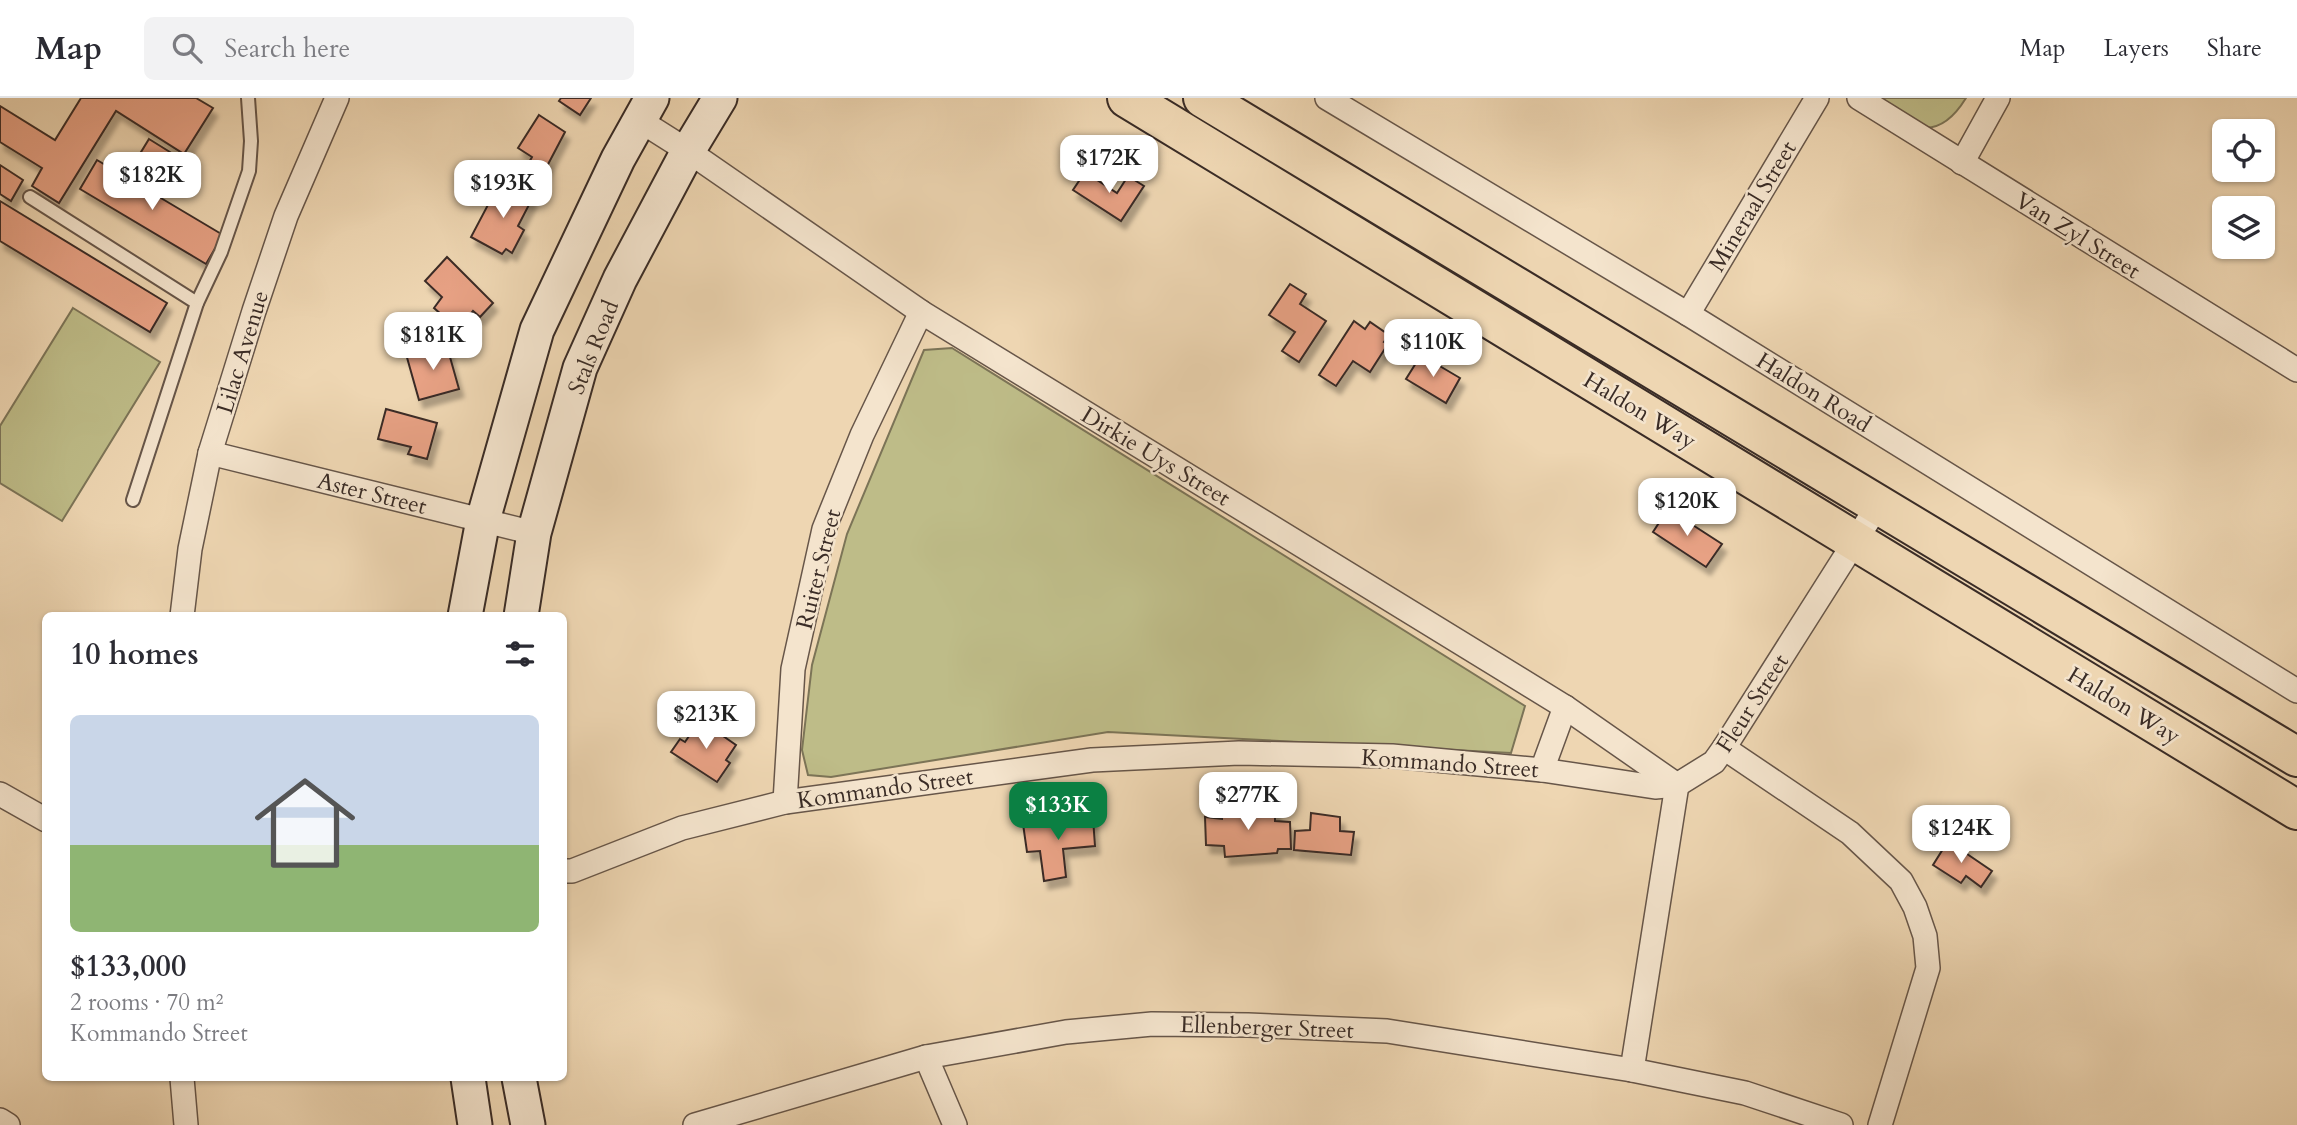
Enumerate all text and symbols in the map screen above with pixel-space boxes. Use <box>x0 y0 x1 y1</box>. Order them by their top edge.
search box <box>144 17 634 80</box>
text: Map <box>35 26 102 71</box>
icon: search <box>168 29 206 67</box>
text: Search here <box>224 31 350 66</box>
text: Map <box>2020 32 2066 65</box>
text: Layers <box>2104 32 2169 65</box>
text: Share <box>2207 32 2262 65</box>
map controls <box>2212 119 2275 259</box>
button: locate <box>2212 119 2275 182</box>
street label: Mineraal Street <box>1701 135 1804 277</box>
pin: $172K <box>1060 136 1158 195</box>
text: $172K <box>1076 142 1142 173</box>
pin: $182K <box>103 152 201 212</box>
text: $182K <box>119 159 185 190</box>
pin: $193K <box>454 160 552 220</box>
text: $193K <box>470 167 536 198</box>
street label: Van Zyl Street <box>2009 185 2146 286</box>
button: layers <box>2212 196 2275 259</box>
street label: Lilac Avenue <box>209 287 276 418</box>
street label: Stals Road <box>561 295 627 399</box>
pin: $181K <box>384 313 482 372</box>
text: $181K <box>400 319 466 350</box>
pin: $110K <box>1384 320 1482 379</box>
text: $110K <box>1400 326 1466 357</box>
street label: Haldon Road <box>1751 345 1877 440</box>
street label: Haldon Way <box>1578 365 1702 456</box>
street label: Dirkie Uys Street <box>1075 400 1236 513</box>
street label: Aster Street <box>314 465 430 522</box>
pin: $120K <box>1638 478 1736 538</box>
text: $120K <box>1654 485 1720 516</box>
street label: Ruiter Street <box>789 506 848 632</box>
text: 10 homes <box>70 634 199 675</box>
icon: filters <box>501 635 539 673</box>
street label: Fleur Street <box>1709 648 1796 759</box>
street label: Haldon Way <box>2062 660 2186 751</box>
pin: $213K <box>657 692 755 751</box>
text: $213K <box>673 698 739 729</box>
street label: Kommando Street <box>1360 742 1540 785</box>
icon: home <box>242 760 368 886</box>
street label: Kommando Street <box>795 761 975 816</box>
pin: $277K <box>1199 772 1297 832</box>
text: $277K <box>1215 779 1281 810</box>
pin: $133K <box>1009 782 1107 842</box>
text: $133K <box>1025 789 1091 820</box>
pin: $124K <box>1912 806 2010 865</box>
text: $124K <box>1928 812 1994 843</box>
text: $133,000 <box>70 946 186 987</box>
text: 2 rooms · 70 m² <box>70 987 223 1018</box>
street label: Ellenberger Street <box>1180 1009 1354 1046</box>
text: Kommando Street <box>70 1018 248 1049</box>

